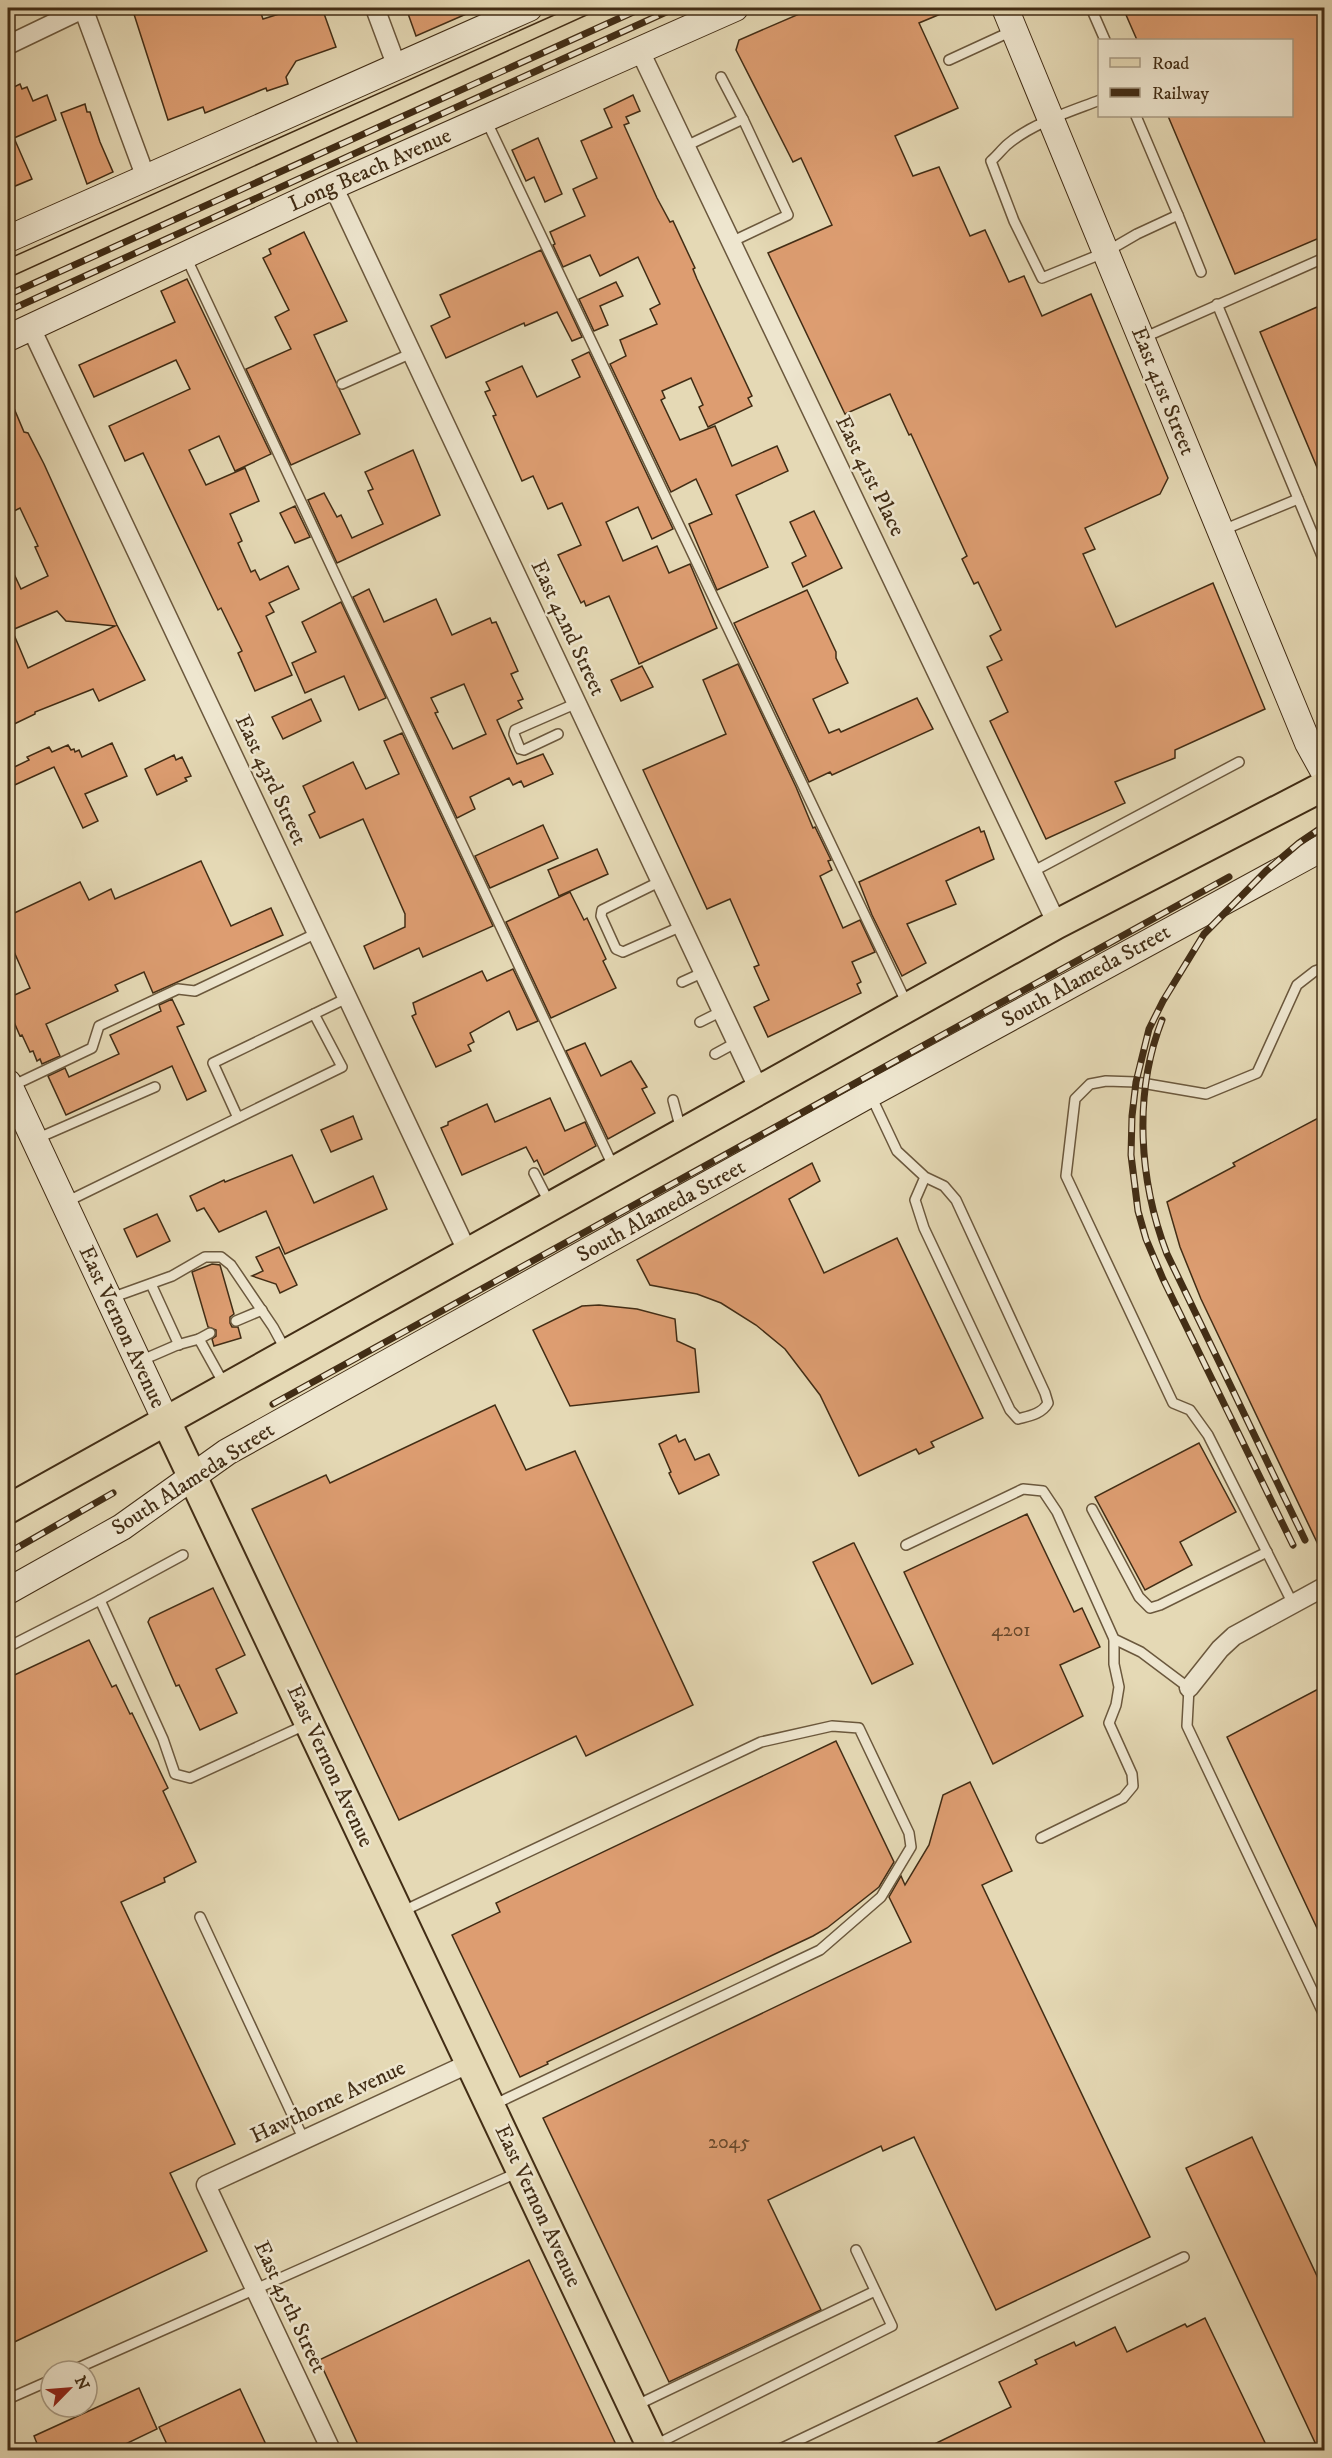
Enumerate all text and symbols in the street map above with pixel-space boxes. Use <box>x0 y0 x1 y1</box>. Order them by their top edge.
legend <box>1098 39 1293 117</box>
text: Road <box>1152 53 1189 75</box>
text: Railway <box>1152 83 1210 105</box>
street label: Long Beach Avenue <box>285 122 455 218</box>
street label: East 41st Street <box>1125 323 1201 459</box>
street label: East 41st Place <box>829 411 911 541</box>
street label: East 42nd Street <box>525 556 611 700</box>
street label: East 43rd Street <box>229 711 313 849</box>
street label: South Alameda Street <box>997 918 1175 1034</box>
street label: South Alameda Street <box>572 1153 750 1269</box>
street label: East Vernon Avenue <box>73 1242 171 1412</box>
street label: South Alameda Street <box>106 1416 280 1542</box>
house number: 4201 <box>991 1618 1031 1643</box>
street label: East Vernon Avenue <box>281 1681 379 1851</box>
street label: Hawthorne Avenue <box>246 2054 410 2150</box>
street label: East Vernon Avenue <box>489 2121 587 2291</box>
house number: 2045 <box>708 2130 750 2155</box>
street label: East 45th Street <box>248 2237 332 2377</box>
north arrow <box>39 2359 99 2419</box>
text: N <box>70 2373 94 2393</box>

